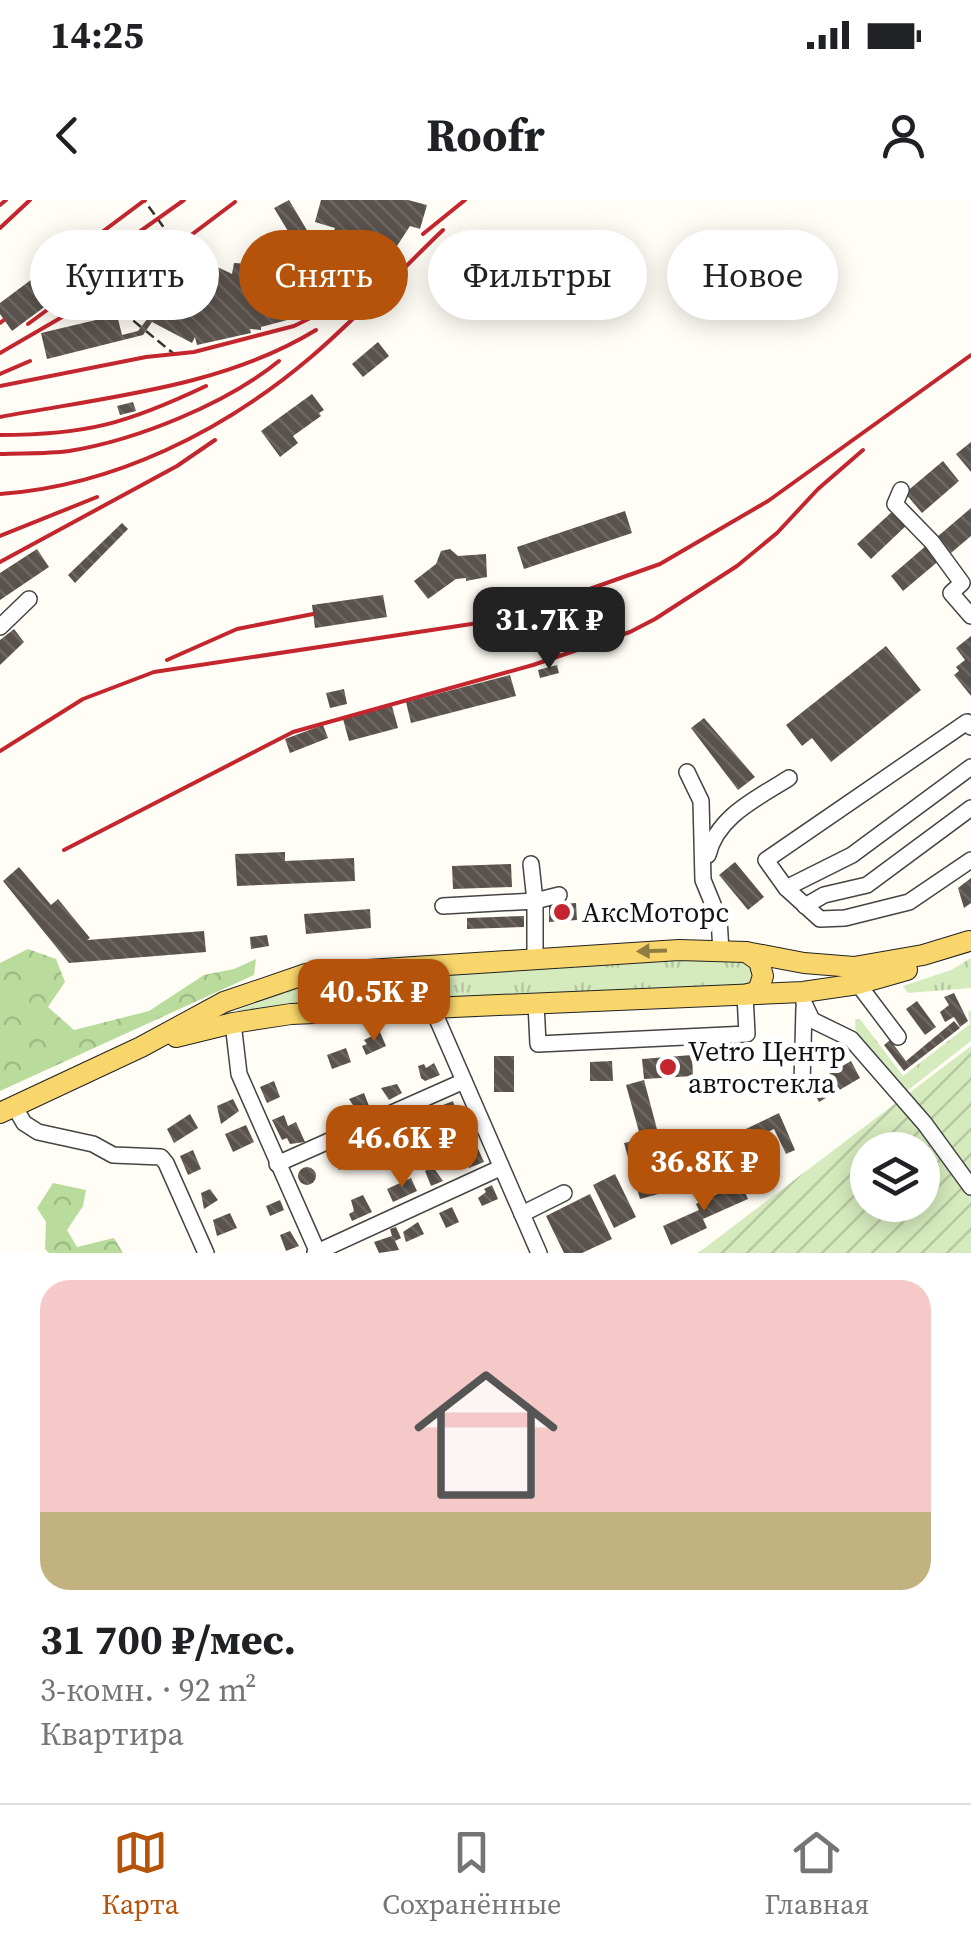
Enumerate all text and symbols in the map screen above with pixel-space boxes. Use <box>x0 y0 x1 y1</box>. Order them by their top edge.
text: 14:25 <box>50 9 144 61</box>
text: Roofr <box>426 104 545 166</box>
icon: back <box>40 108 95 163</box>
icon: person <box>876 108 931 163</box>
chip: Купить <box>30 230 219 320</box>
chip: Снять <box>239 230 408 320</box>
chip: Фильтры <box>428 230 647 320</box>
chip: Новое <box>667 230 838 320</box>
pin: 31.7K ₽ <box>457 587 641 672</box>
text: 31.7K ₽ <box>495 597 603 641</box>
place label: АксМоторс <box>582 893 729 931</box>
marker: АксМоторс <box>551 901 573 923</box>
one-way arrow <box>636 944 668 960</box>
pin: 40.5K ₽ <box>282 959 466 1044</box>
text: 40.5K ₽ <box>320 969 428 1013</box>
place label: Vetro Центр автостекла <box>688 1032 846 1102</box>
marker: Vetro Центр автостекла <box>657 1056 679 1078</box>
pin: 46.6K ₽ <box>310 1105 494 1190</box>
text: 46.6K ₽ <box>348 1115 456 1159</box>
pin: 36.8K ₽ <box>612 1129 796 1214</box>
map controls <box>850 1132 940 1222</box>
button: layers <box>850 1132 940 1222</box>
text: 36.8K ₽ <box>650 1139 758 1183</box>
icon: home <box>396 1345 576 1525</box>
text: 31 700 ₽/мес. <box>40 1610 296 1668</box>
text: 3-комн. · 92 m² <box>40 1668 257 1712</box>
text: Квартира <box>40 1712 184 1756</box>
tab: Карта <box>102 1825 179 1923</box>
tab: Сохранённые <box>382 1825 561 1923</box>
tab: Главная <box>765 1825 869 1923</box>

